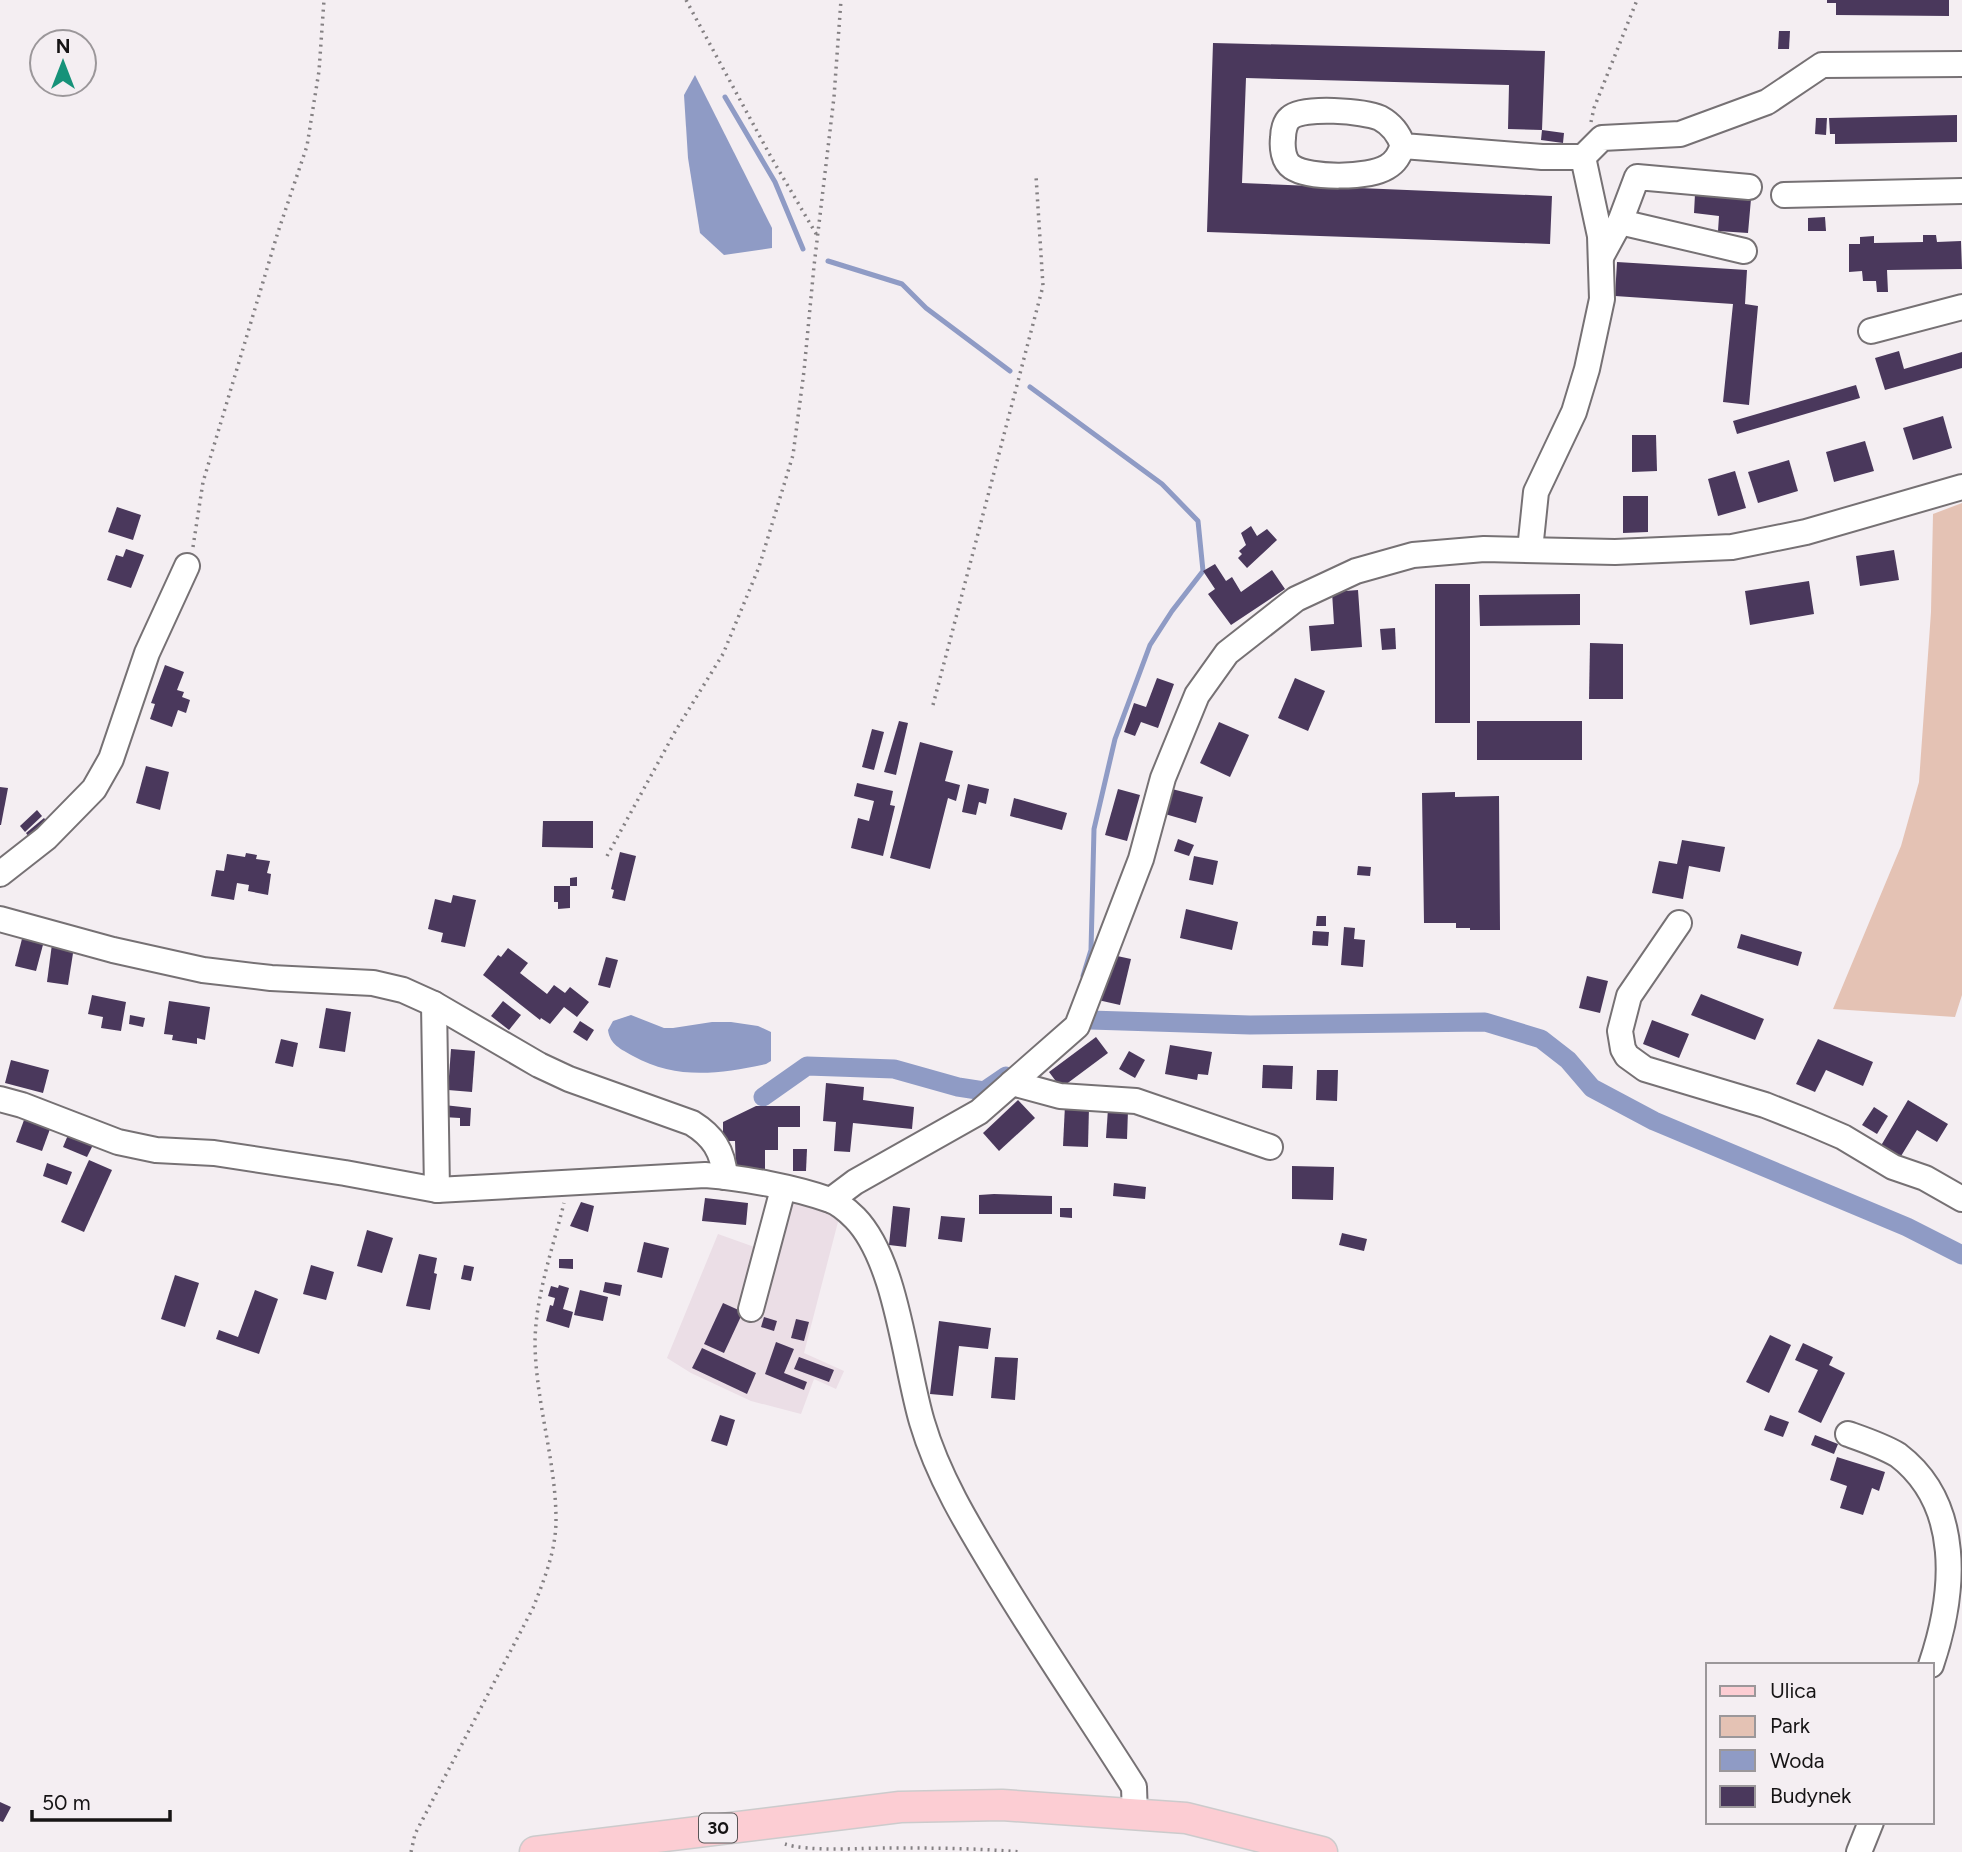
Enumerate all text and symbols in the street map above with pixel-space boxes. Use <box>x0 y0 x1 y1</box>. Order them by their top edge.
north arrow <box>28 28 98 98</box>
text: N <box>56 35 70 58</box>
legend <box>1706 1663 1934 1824</box>
text: Ulica <box>1770 1678 1816 1703</box>
text: Park <box>1770 1713 1811 1738</box>
text: Woda <box>1770 1748 1825 1773</box>
scale bar <box>32 1778 170 1822</box>
text: Budynek <box>1770 1783 1852 1808</box>
text: 50 m <box>42 1790 91 1815</box>
road number: 30 <box>699 1814 737 1842</box>

